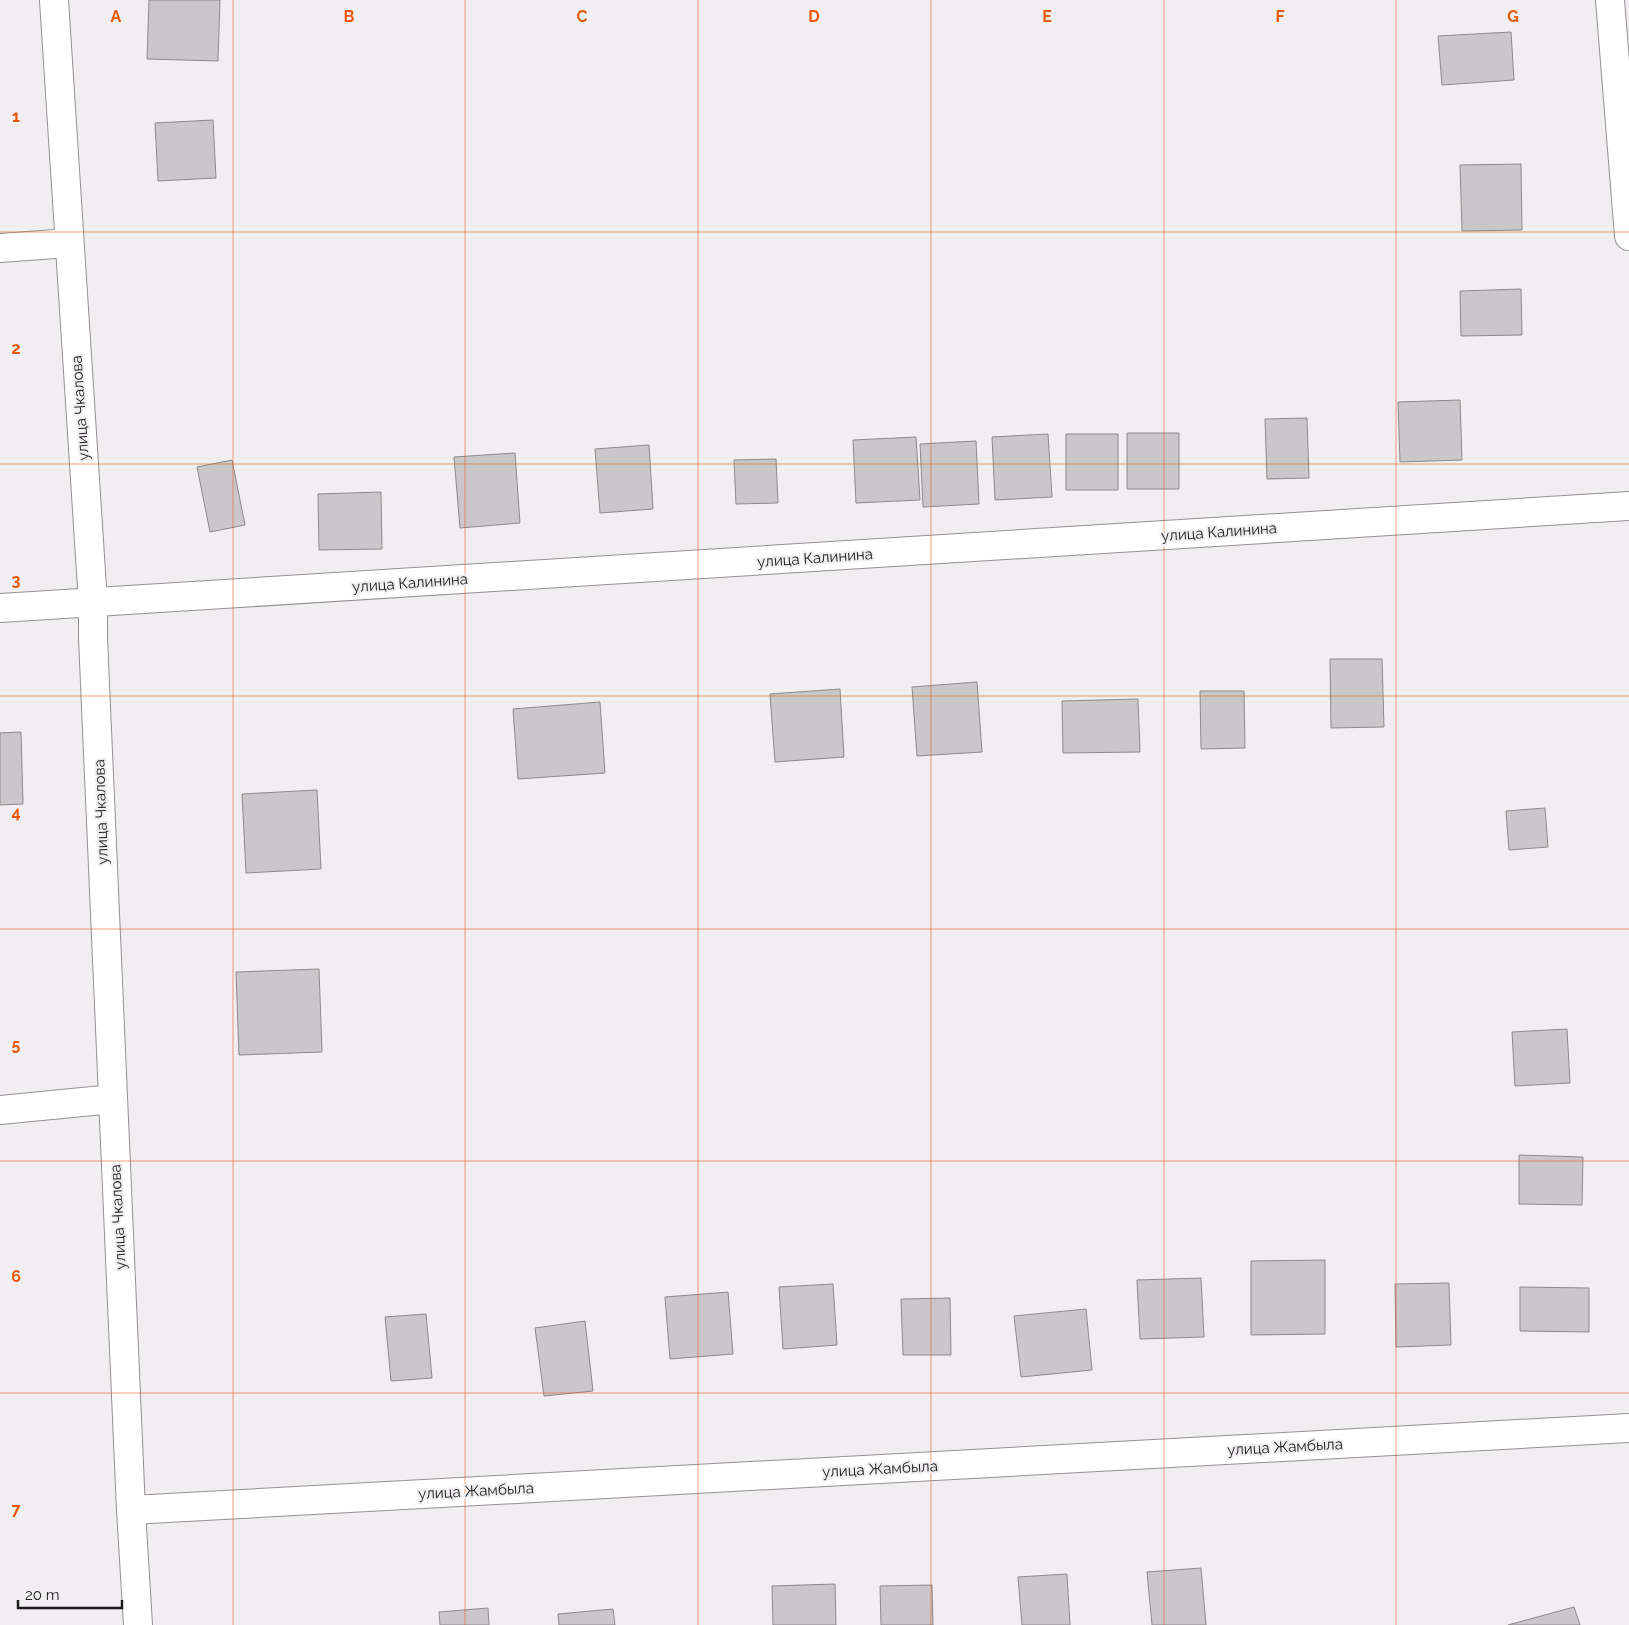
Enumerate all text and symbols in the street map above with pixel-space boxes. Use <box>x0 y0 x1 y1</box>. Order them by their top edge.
text: A <box>111 7 122 26</box>
text: B <box>344 7 355 26</box>
text: C <box>577 7 588 26</box>
text: D <box>808 7 820 26</box>
text: E <box>1042 7 1052 26</box>
text: F <box>1275 7 1285 26</box>
text: G <box>1507 7 1519 26</box>
text: 1 <box>12 107 20 126</box>
text: 2 <box>11 339 21 358</box>
street label: улица Чкалова <box>67 355 93 461</box>
street label: улица Калинина <box>1161 519 1277 545</box>
street label: улица Калинина <box>757 545 873 571</box>
street label: улица Калинина <box>352 570 468 596</box>
text: 3 <box>12 571 21 590</box>
street label: улица Чкалова <box>90 759 112 865</box>
text: 4 <box>11 803 21 822</box>
text: 5 <box>12 1035 21 1054</box>
street label: улица Чкалова <box>106 1164 130 1270</box>
text: 6 <box>11 1267 21 1286</box>
street label: улица Жамбыла <box>1227 1435 1343 1459</box>
street label: улица Жамбыла <box>822 1457 938 1481</box>
street label: улица Жамбыла <box>418 1479 534 1503</box>
text: 7 <box>12 1500 21 1519</box>
scale bar <box>18 1578 121 1610</box>
text: 20 m <box>25 1586 60 1604</box>

